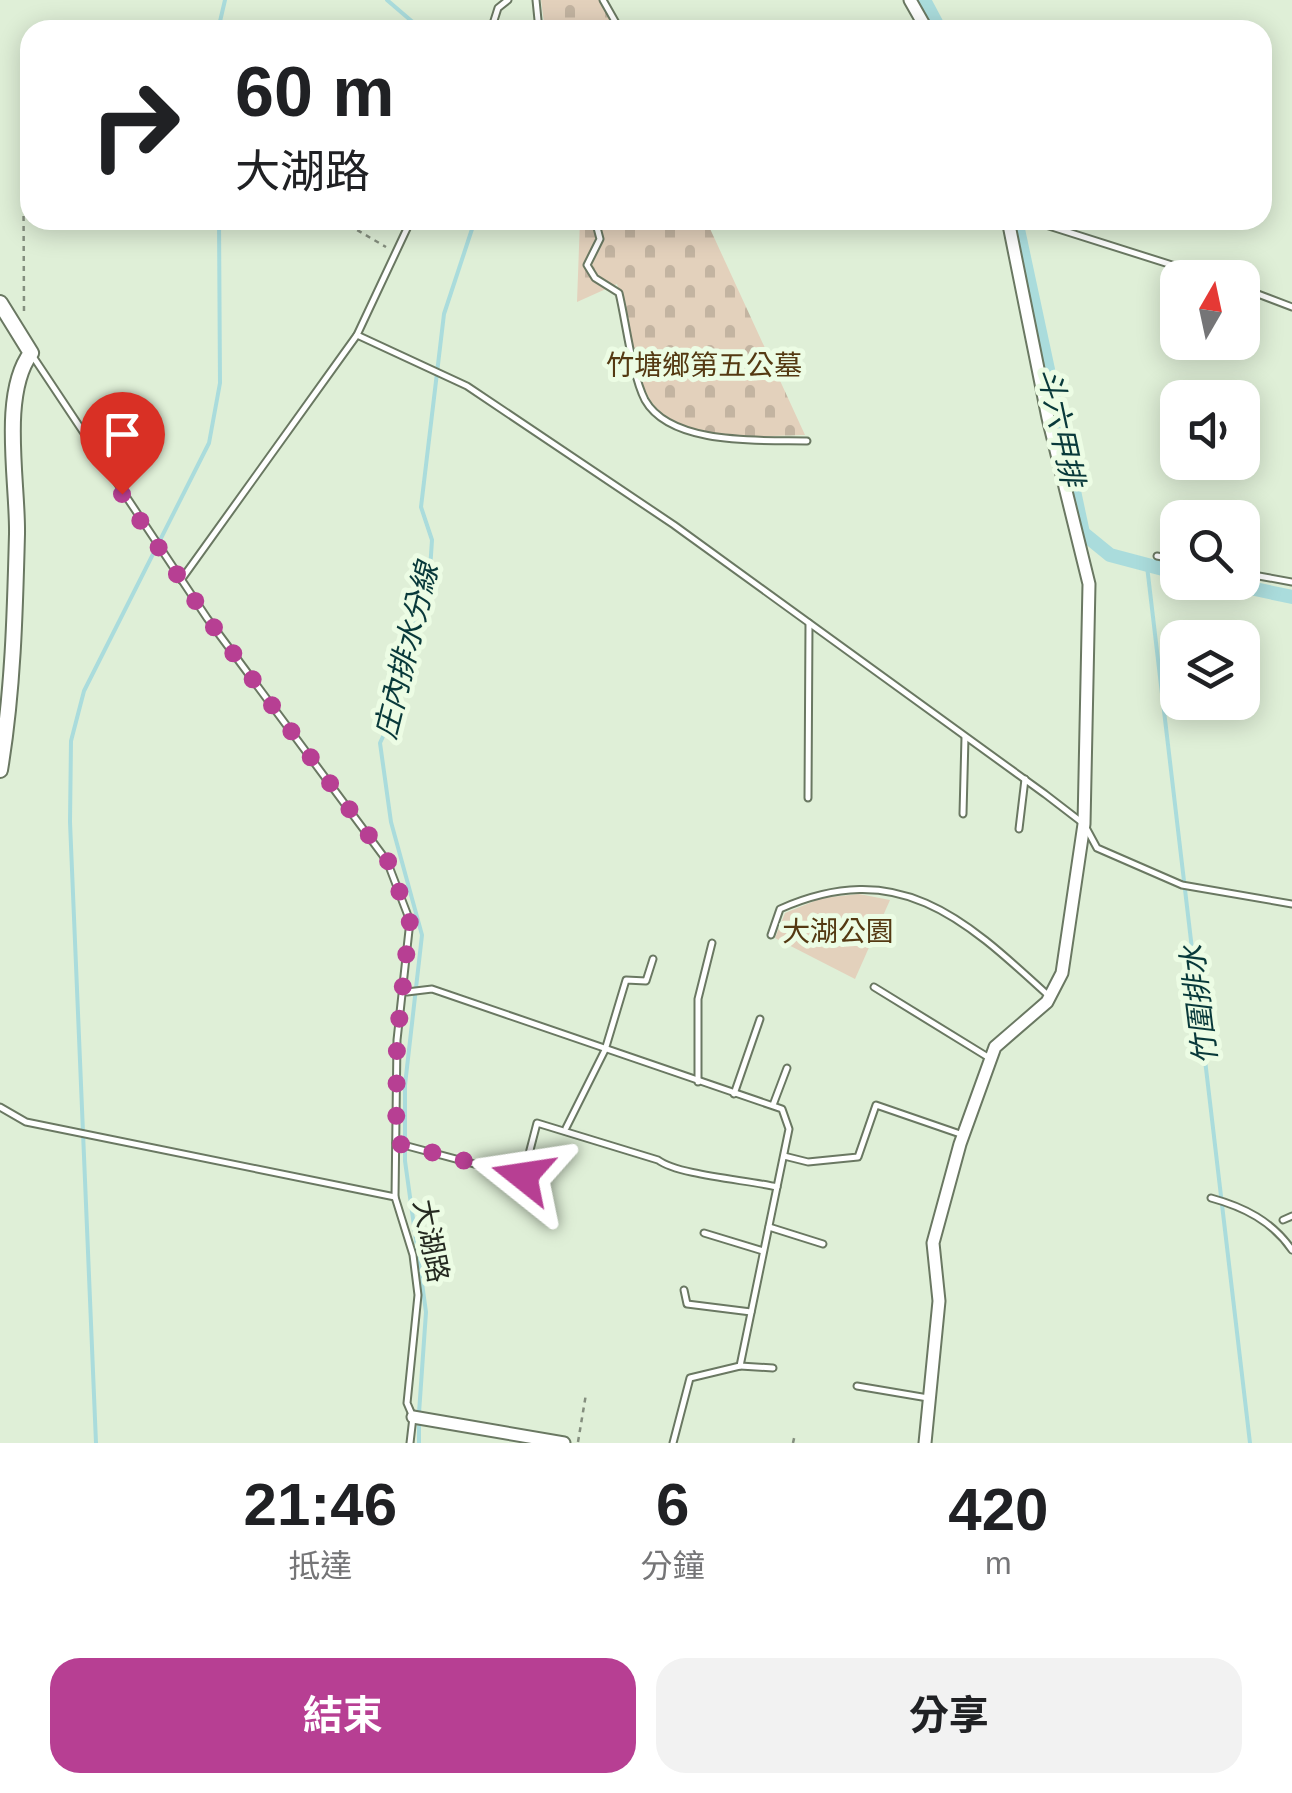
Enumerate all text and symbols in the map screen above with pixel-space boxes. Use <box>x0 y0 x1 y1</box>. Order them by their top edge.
text: 60 m <box>235 53 395 131</box>
icon: right <box>70 60 200 190</box>
text: 大湖路 <box>235 146 370 197</box>
north arrow <box>1160 260 1260 360</box>
map controls <box>1160 260 1260 720</box>
park label: 竹塘鄉第五公墓 <box>606 350 802 381</box>
water label: 斗六甲排 <box>1032 365 1090 493</box>
button: sound <box>1160 380 1260 480</box>
pin <box>80 392 165 495</box>
icon: arrive <box>95 407 150 462</box>
button: search <box>1160 500 1260 600</box>
water label: 庄內排水分線 <box>368 557 445 742</box>
button: layers <box>1160 620 1260 720</box>
park label: 大湖公園 <box>782 916 894 947</box>
water label: 竹圍排水 <box>1175 941 1223 1067</box>
position arrow <box>471 1124 575 1228</box>
street label: 大湖路 <box>408 1197 454 1285</box>
text: 21:46 <box>244 1471 397 1538</box>
text: 6 <box>656 1471 689 1538</box>
text: 420 <box>948 1476 1048 1543</box>
text: m <box>985 1545 1012 1581</box>
text: 抵達 <box>288 1548 352 1584</box>
text: 分鐘 <box>641 1548 705 1584</box>
button: 結束 <box>50 1658 636 1773</box>
button: 分享 <box>656 1658 1242 1773</box>

